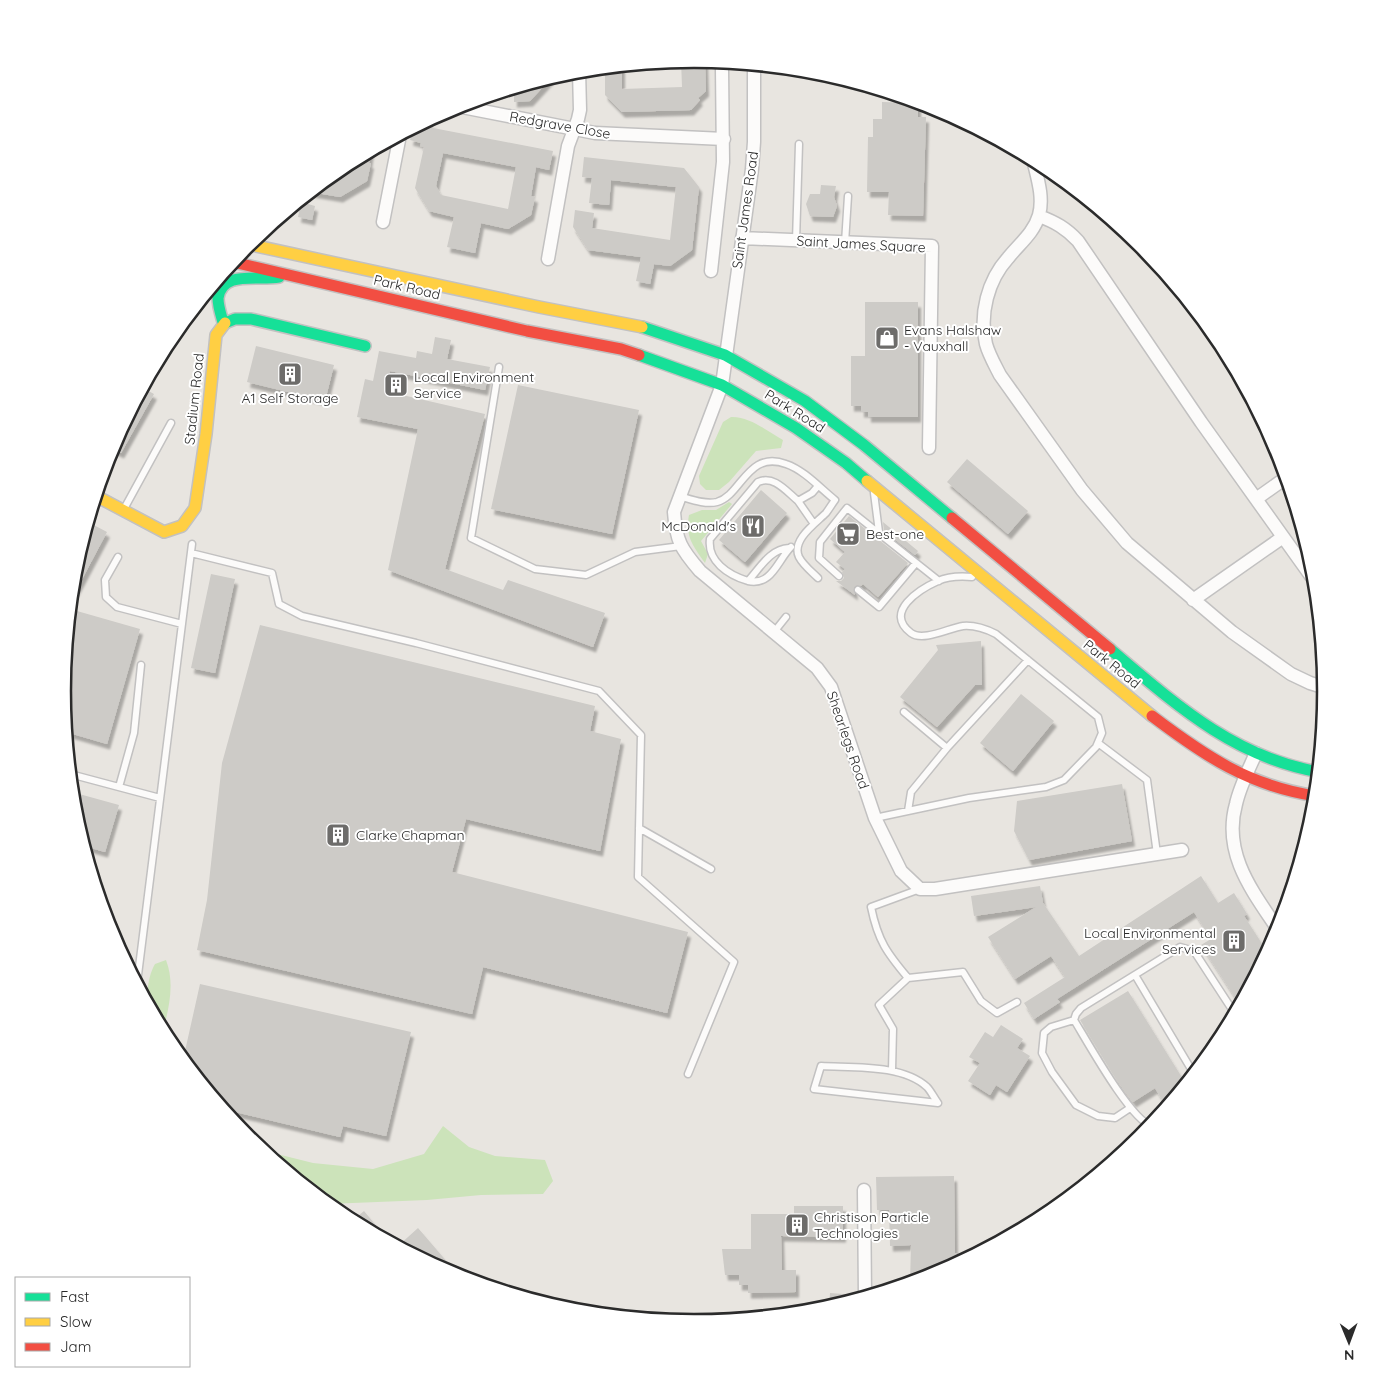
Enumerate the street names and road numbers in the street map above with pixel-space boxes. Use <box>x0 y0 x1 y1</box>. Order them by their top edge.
street label: Redgrave Close <box>508 107 612 143</box>
street label: Saint James Road <box>728 150 762 270</box>
street label: Saint James Square <box>796 232 926 256</box>
street label: Park Road <box>372 271 442 303</box>
street label: Stadium Road <box>180 352 208 446</box>
street label: Park Road <box>761 385 829 437</box>
street label: Park Road <box>1080 636 1144 692</box>
street label: Shearlegs Road <box>823 689 873 791</box>

